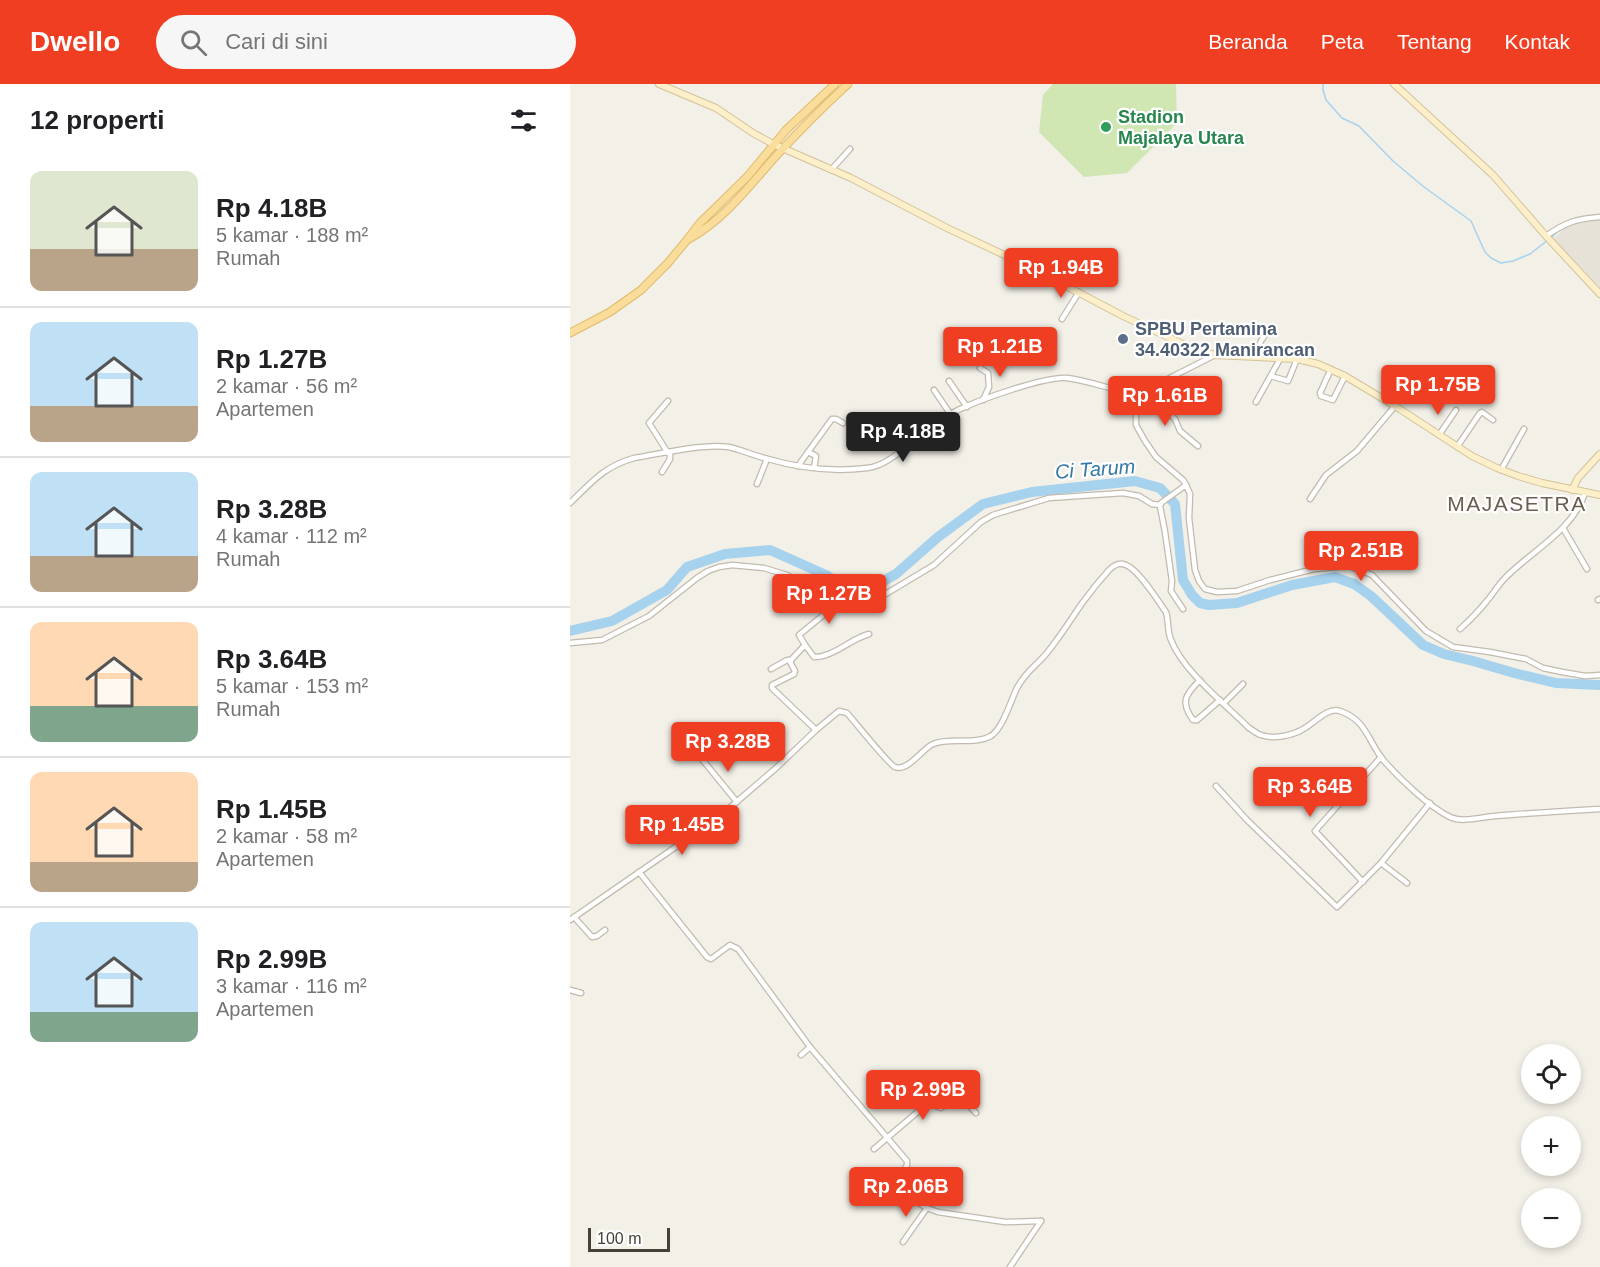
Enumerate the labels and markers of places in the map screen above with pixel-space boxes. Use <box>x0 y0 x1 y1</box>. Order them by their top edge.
place label: Stadion Majalaya Utara <box>1118 107 1245 148</box>
marker: Stadion Majalaya Utara <box>1099 120 1113 134</box>
pin: Rp 1.94B <box>999 248 1123 299</box>
place label: SPBU Pertamina 34.40322 Manirancan <box>1135 319 1315 360</box>
pin: Rp 1.21B <box>938 327 1062 378</box>
marker: SPBU Pertamina 34.40322 Manirancan <box>1116 332 1130 346</box>
pin: Rp 1.75B <box>1376 365 1500 416</box>
pin: Rp 1.61B <box>1103 376 1227 427</box>
pin: Rp 4.18B <box>841 412 965 463</box>
pin: Rp 2.51B <box>1299 531 1423 582</box>
pin: Rp 1.27B <box>767 574 891 625</box>
pin: Rp 3.28B <box>666 722 790 773</box>
pin: Rp 3.64B <box>1248 767 1372 818</box>
pin: Rp 1.45B <box>620 805 744 856</box>
pin: Rp 2.99B <box>861 1070 985 1121</box>
pin: Rp 2.06B <box>844 1167 968 1218</box>

